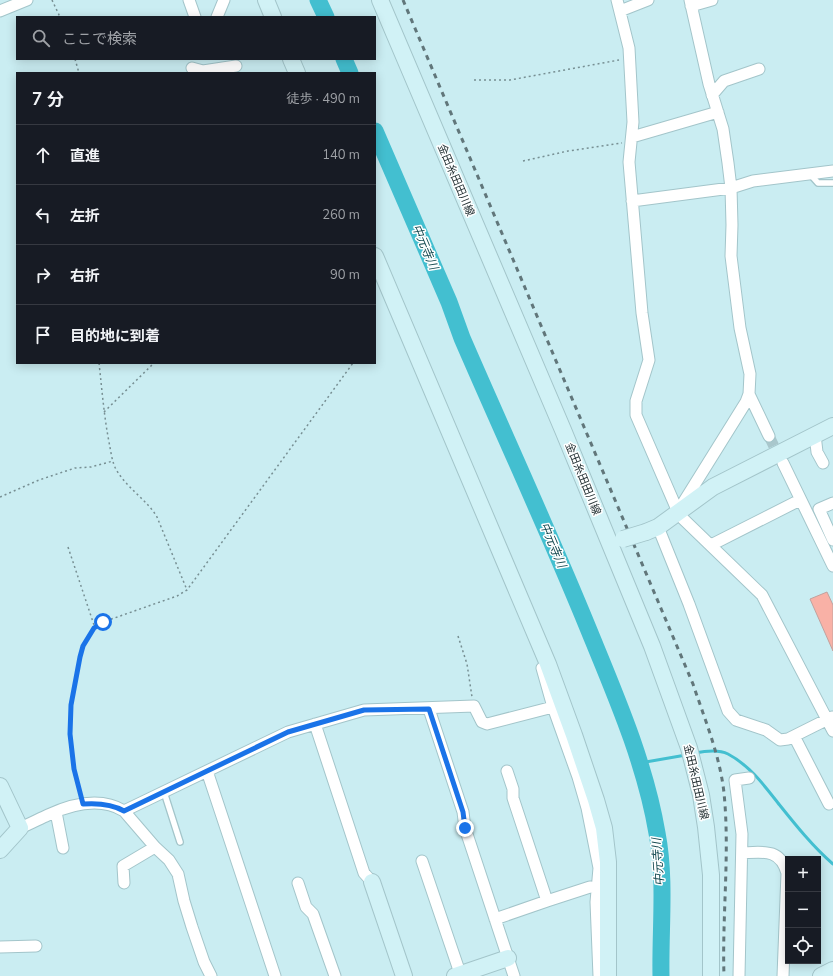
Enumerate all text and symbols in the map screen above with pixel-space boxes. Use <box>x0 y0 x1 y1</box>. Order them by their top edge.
search box <box>16 16 376 60</box>
icon: search <box>30 27 52 49</box>
text: ここで検索 <box>62 29 137 49</box>
text: 7 分 <box>32 88 64 111</box>
text: 徒歩 · 490 m <box>286 90 360 108</box>
street label: 金田糸田田川線 <box>434 142 478 218</box>
icon: ahead <box>32 144 54 166</box>
text: 直進 <box>70 146 100 166</box>
text: 140 m <box>322 146 360 164</box>
icon: left <box>32 204 54 226</box>
text: 左折 <box>70 206 100 226</box>
text: 260 m <box>322 206 360 224</box>
water label: 中元寺川 <box>408 222 443 274</box>
icon: right <box>32 264 54 286</box>
text: 右折 <box>70 266 100 286</box>
text: 90 m <box>330 266 360 284</box>
icon: arrive <box>32 324 54 346</box>
text: 目的地に到着 <box>70 326 160 346</box>
street label: 金田糸田田川線 <box>562 440 604 518</box>
water label: 中元寺川 <box>536 520 571 572</box>
route start <box>94 613 112 631</box>
street label: 金田糸田田川線 <box>680 743 712 821</box>
route end <box>456 819 474 837</box>
water label: 中元寺川 <box>648 836 668 887</box>
map controls <box>785 856 821 964</box>
button: + <box>785 856 821 892</box>
button: − <box>785 892 821 928</box>
button: locate <box>785 928 821 964</box>

